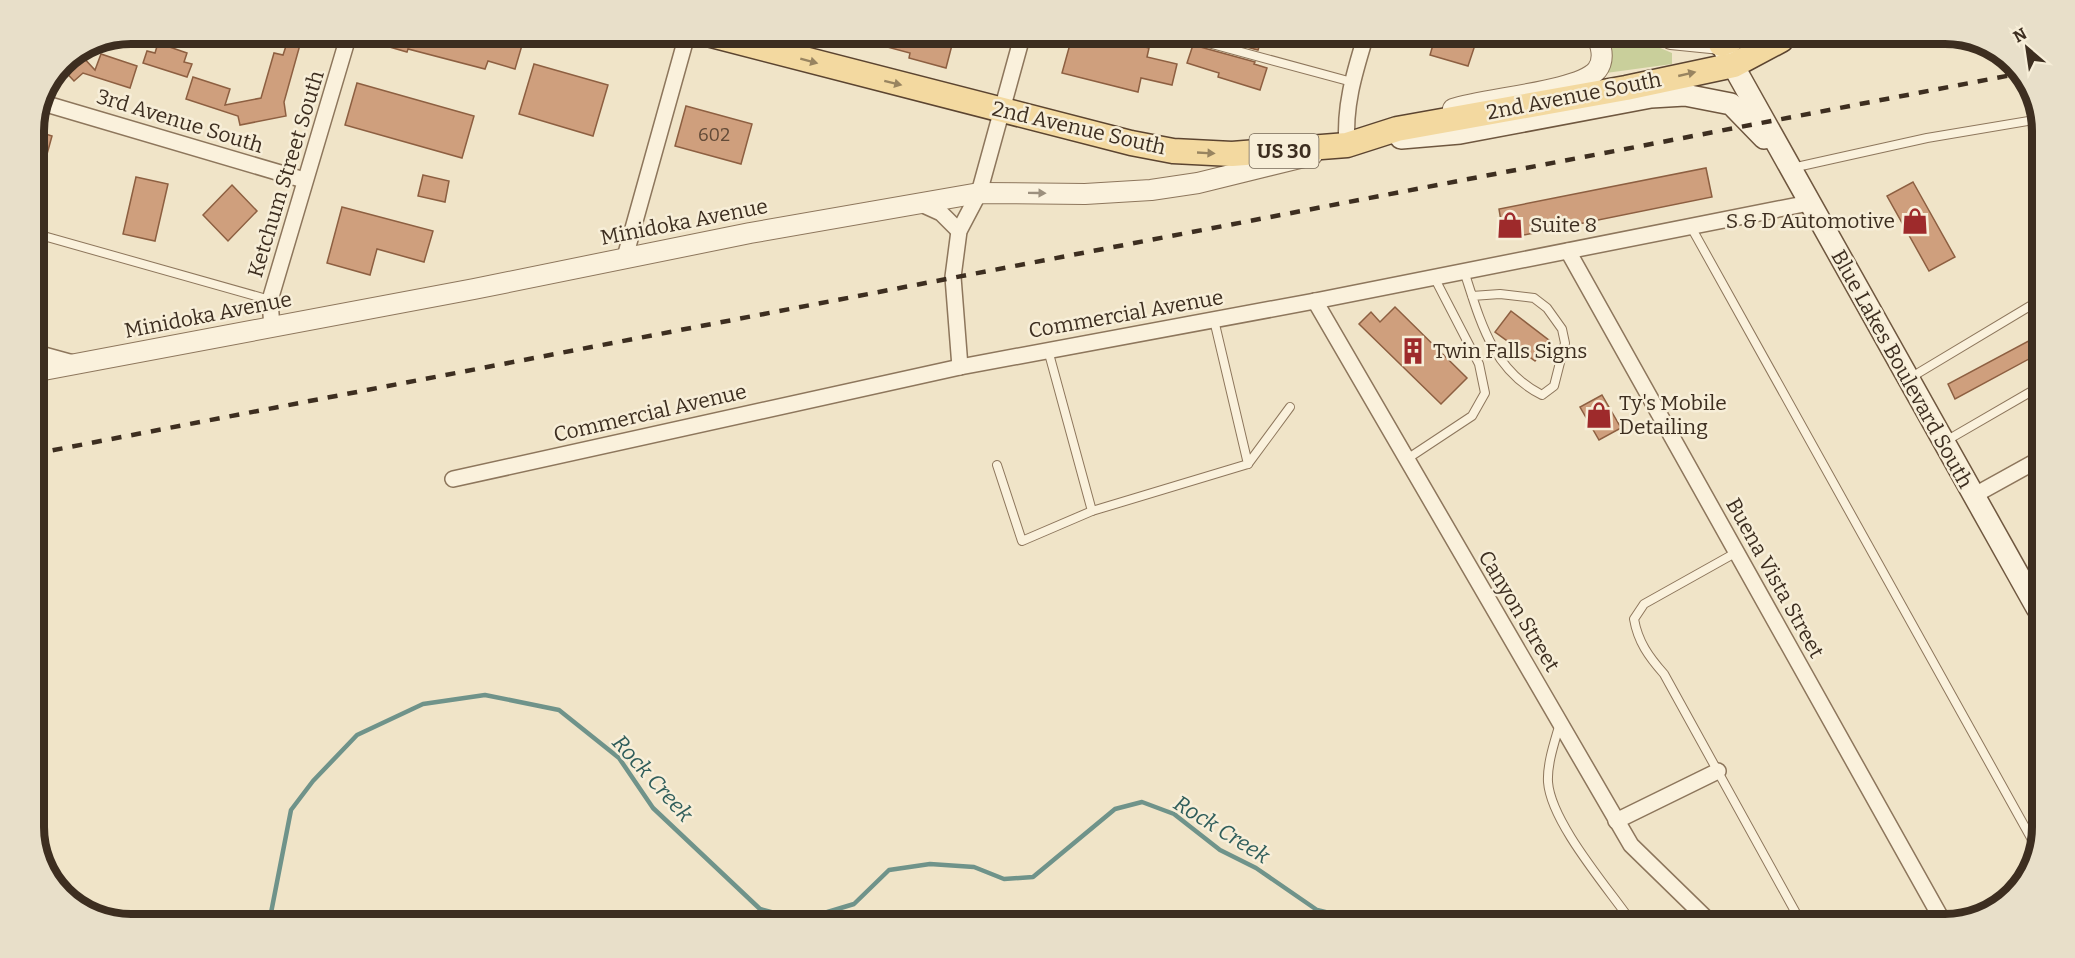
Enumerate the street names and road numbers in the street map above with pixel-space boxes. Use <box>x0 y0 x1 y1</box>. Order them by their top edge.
street label: 2nd Avenue South <box>1485 66 1663 126</box>
street label: Ketchum Street South <box>242 67 330 281</box>
street label: 3rd Avenue South <box>94 83 266 159</box>
street label: 2nd Avenue South <box>990 95 1168 161</box>
road number: US 30 <box>1250 134 1318 168</box>
street label: Minidoka Avenue <box>598 193 770 251</box>
street label: Blue Lakes Boulevard South <box>1825 245 1979 493</box>
street label: Commercial Avenue <box>1027 284 1225 344</box>
street label: Minidoka Avenue <box>122 286 294 344</box>
street label: Commercial Avenue <box>551 378 749 448</box>
street label: Buena Vista Street <box>1720 493 1830 663</box>
street label: Canyon Street <box>1473 546 1566 677</box>

